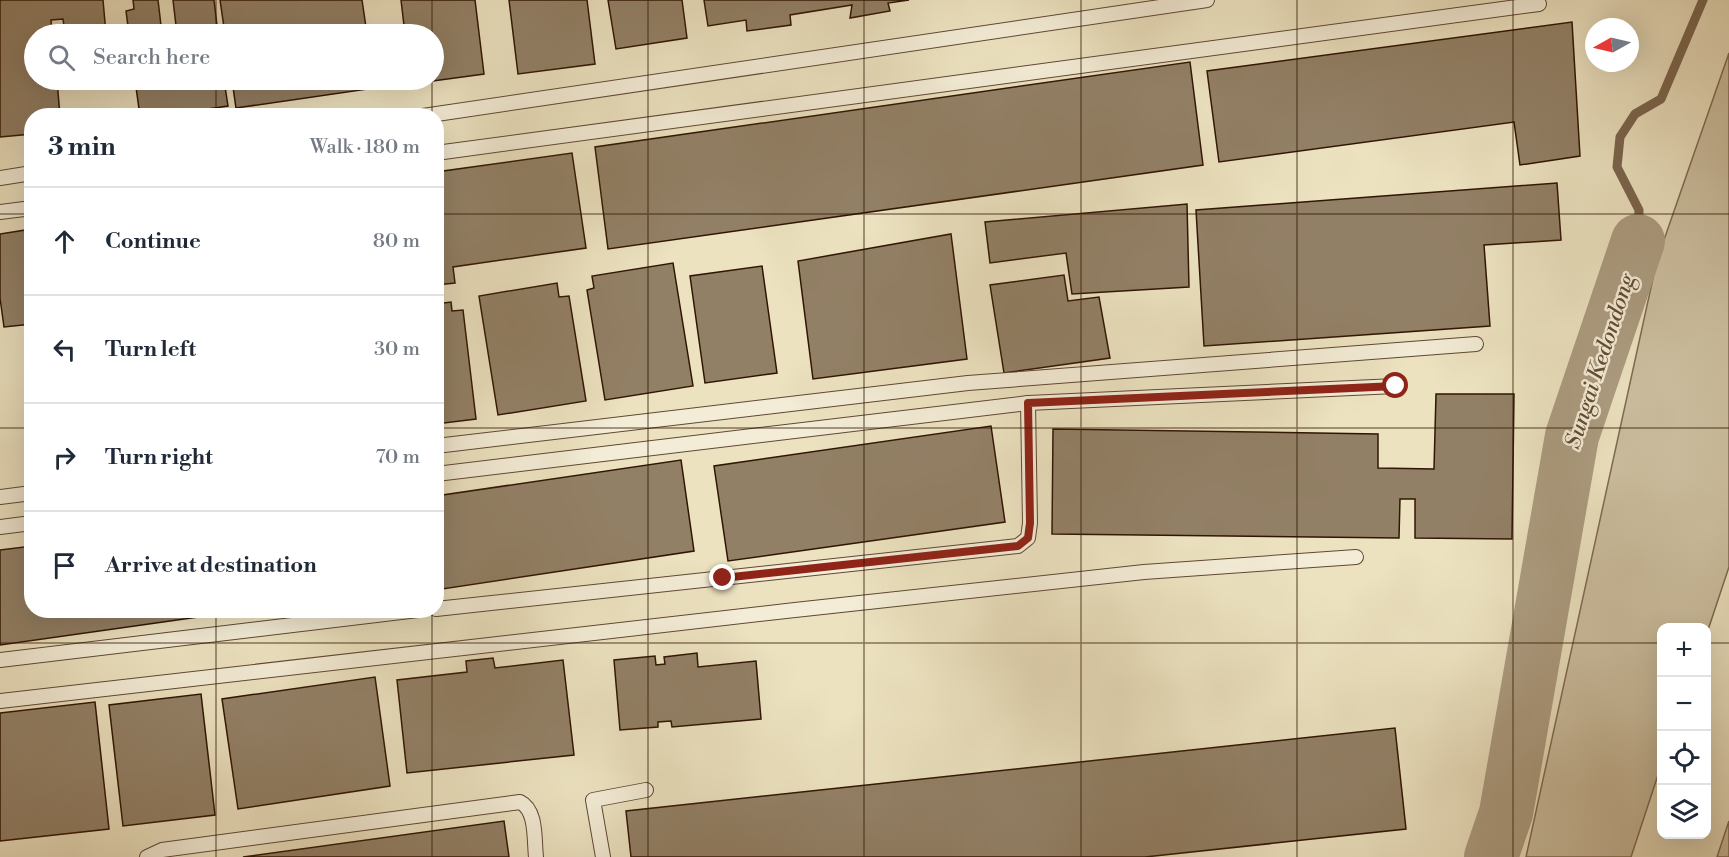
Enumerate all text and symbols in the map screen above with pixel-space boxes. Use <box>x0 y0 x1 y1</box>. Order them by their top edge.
north arrow <box>1585 18 1639 72</box>
search box <box>24 24 444 90</box>
icon: search <box>45 41 78 74</box>
text: Search here <box>93 44 210 71</box>
text: 3 min <box>48 131 116 163</box>
text: Walk · 180 m <box>310 135 420 160</box>
icon: ahead <box>48 225 81 258</box>
text: Continue <box>105 228 201 255</box>
text: 80 m <box>373 229 420 254</box>
water label: Sungai Kedondong <box>1560 269 1642 452</box>
icon: left <box>48 333 81 366</box>
text: Turn left <box>105 336 196 363</box>
text: 30 m <box>374 337 420 362</box>
route start <box>1382 372 1408 398</box>
icon: right <box>48 441 81 474</box>
text: Turn right <box>105 444 213 471</box>
text: 70 m <box>376 445 420 470</box>
icon: arrive <box>48 549 81 582</box>
text: Arrive at destination <box>105 552 317 579</box>
route end <box>709 564 735 590</box>
map controls <box>1657 623 1711 839</box>
button: + <box>1657 623 1711 677</box>
button: − <box>1657 677 1711 731</box>
button: locate <box>1657 731 1711 785</box>
button: layers <box>1657 785 1711 839</box>

